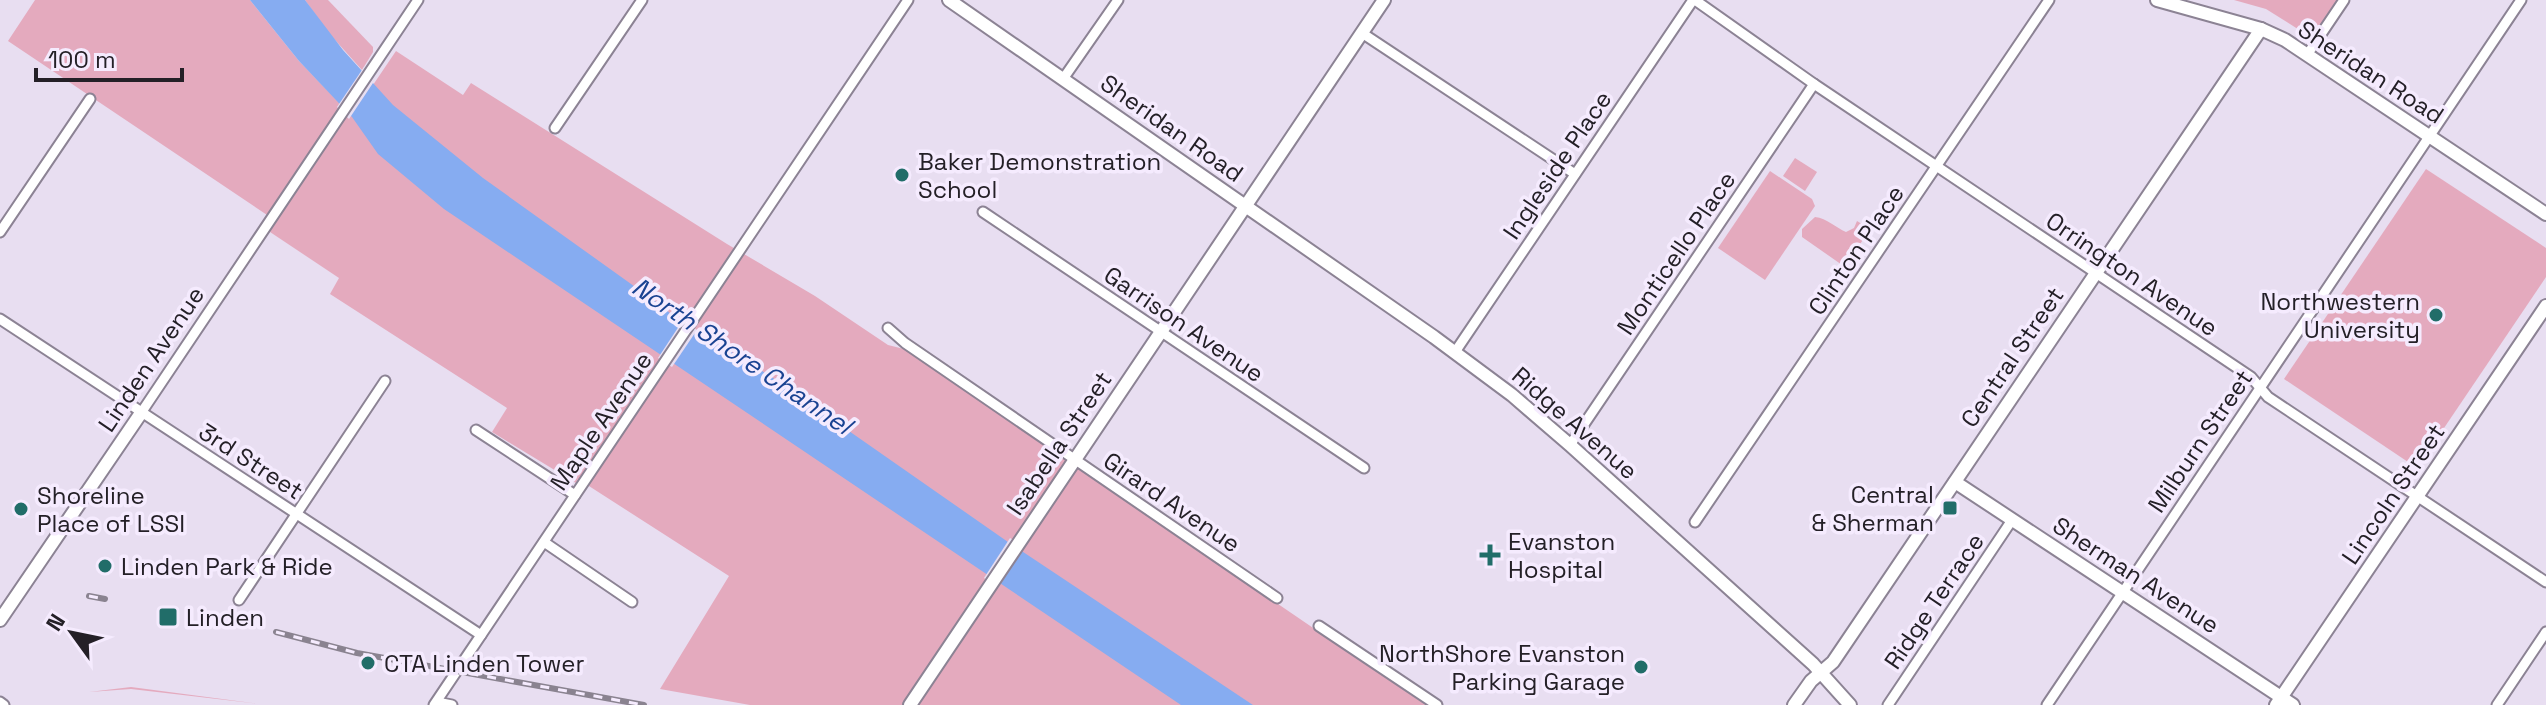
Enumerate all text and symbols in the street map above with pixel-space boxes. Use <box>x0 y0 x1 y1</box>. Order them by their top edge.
street label: Sheridan Road <box>2292 13 2450 131</box>
scale bar <box>36 32 182 82</box>
text: 100 m <box>48 44 116 75</box>
street label: Sheridan Road <box>1094 67 1250 189</box>
street label: Ingleside Place <box>1496 85 1618 245</box>
place label: Baker Demonstration School <box>918 146 1161 205</box>
street label: Monticello Place <box>1610 165 1742 341</box>
marker: Baker Demonstration School <box>893 166 911 184</box>
street label: Clinton Place <box>1801 179 1911 321</box>
street label: Orrington Avenue <box>2040 205 2224 343</box>
street label: Garrison Avenue <box>1098 259 1270 389</box>
water label: North Shore Channel <box>625 270 861 444</box>
street label: Linden Avenue <box>91 280 211 438</box>
street label: Central Street <box>1954 281 2070 433</box>
place label: Northwestern University <box>2260 286 2420 345</box>
marker: Northwestern University <box>2427 306 2445 324</box>
street label: Maple Avenue <box>543 346 659 496</box>
street label: Ridge Avenue <box>1506 360 1644 486</box>
street label: Milburn Street <box>2141 364 2259 518</box>
street label: Isabella Street <box>999 365 1119 521</box>
street label: 3rd Street <box>193 416 309 506</box>
street label: Lincoln Street <box>2335 418 2451 570</box>
street label: Girard Avenue <box>1097 445 1247 559</box>
place label: Central & Sherman <box>1812 479 1934 538</box>
place label: Shoreline Place of LSSI <box>37 480 185 539</box>
marker: Central & Sherman <box>1941 499 1959 517</box>
marker: Shoreline Place of LSSI <box>12 500 30 518</box>
street label: Sherman Avenue <box>2047 510 2225 640</box>
place label: Evanston Hospital <box>1508 526 1615 585</box>
street label: Ridge Terrace <box>1877 527 1991 675</box>
marker: Evanston Hospital <box>1479 544 1501 566</box>
place label: Linden Park & Ride <box>121 551 333 582</box>
marker: Linden Park & Ride <box>96 557 114 575</box>
north arrow <box>32 593 112 673</box>
place label: Linden <box>186 602 264 633</box>
marker: Linden <box>157 606 179 628</box>
text: N <box>39 608 71 636</box>
place label: NorthShore Evanston Parking Garage <box>1379 638 1625 697</box>
place label: CTA Linden Tower <box>384 648 584 679</box>
marker: CTA Linden Tower <box>359 654 377 672</box>
marker: NorthShore Evanston Parking Garage <box>1632 658 1650 676</box>

